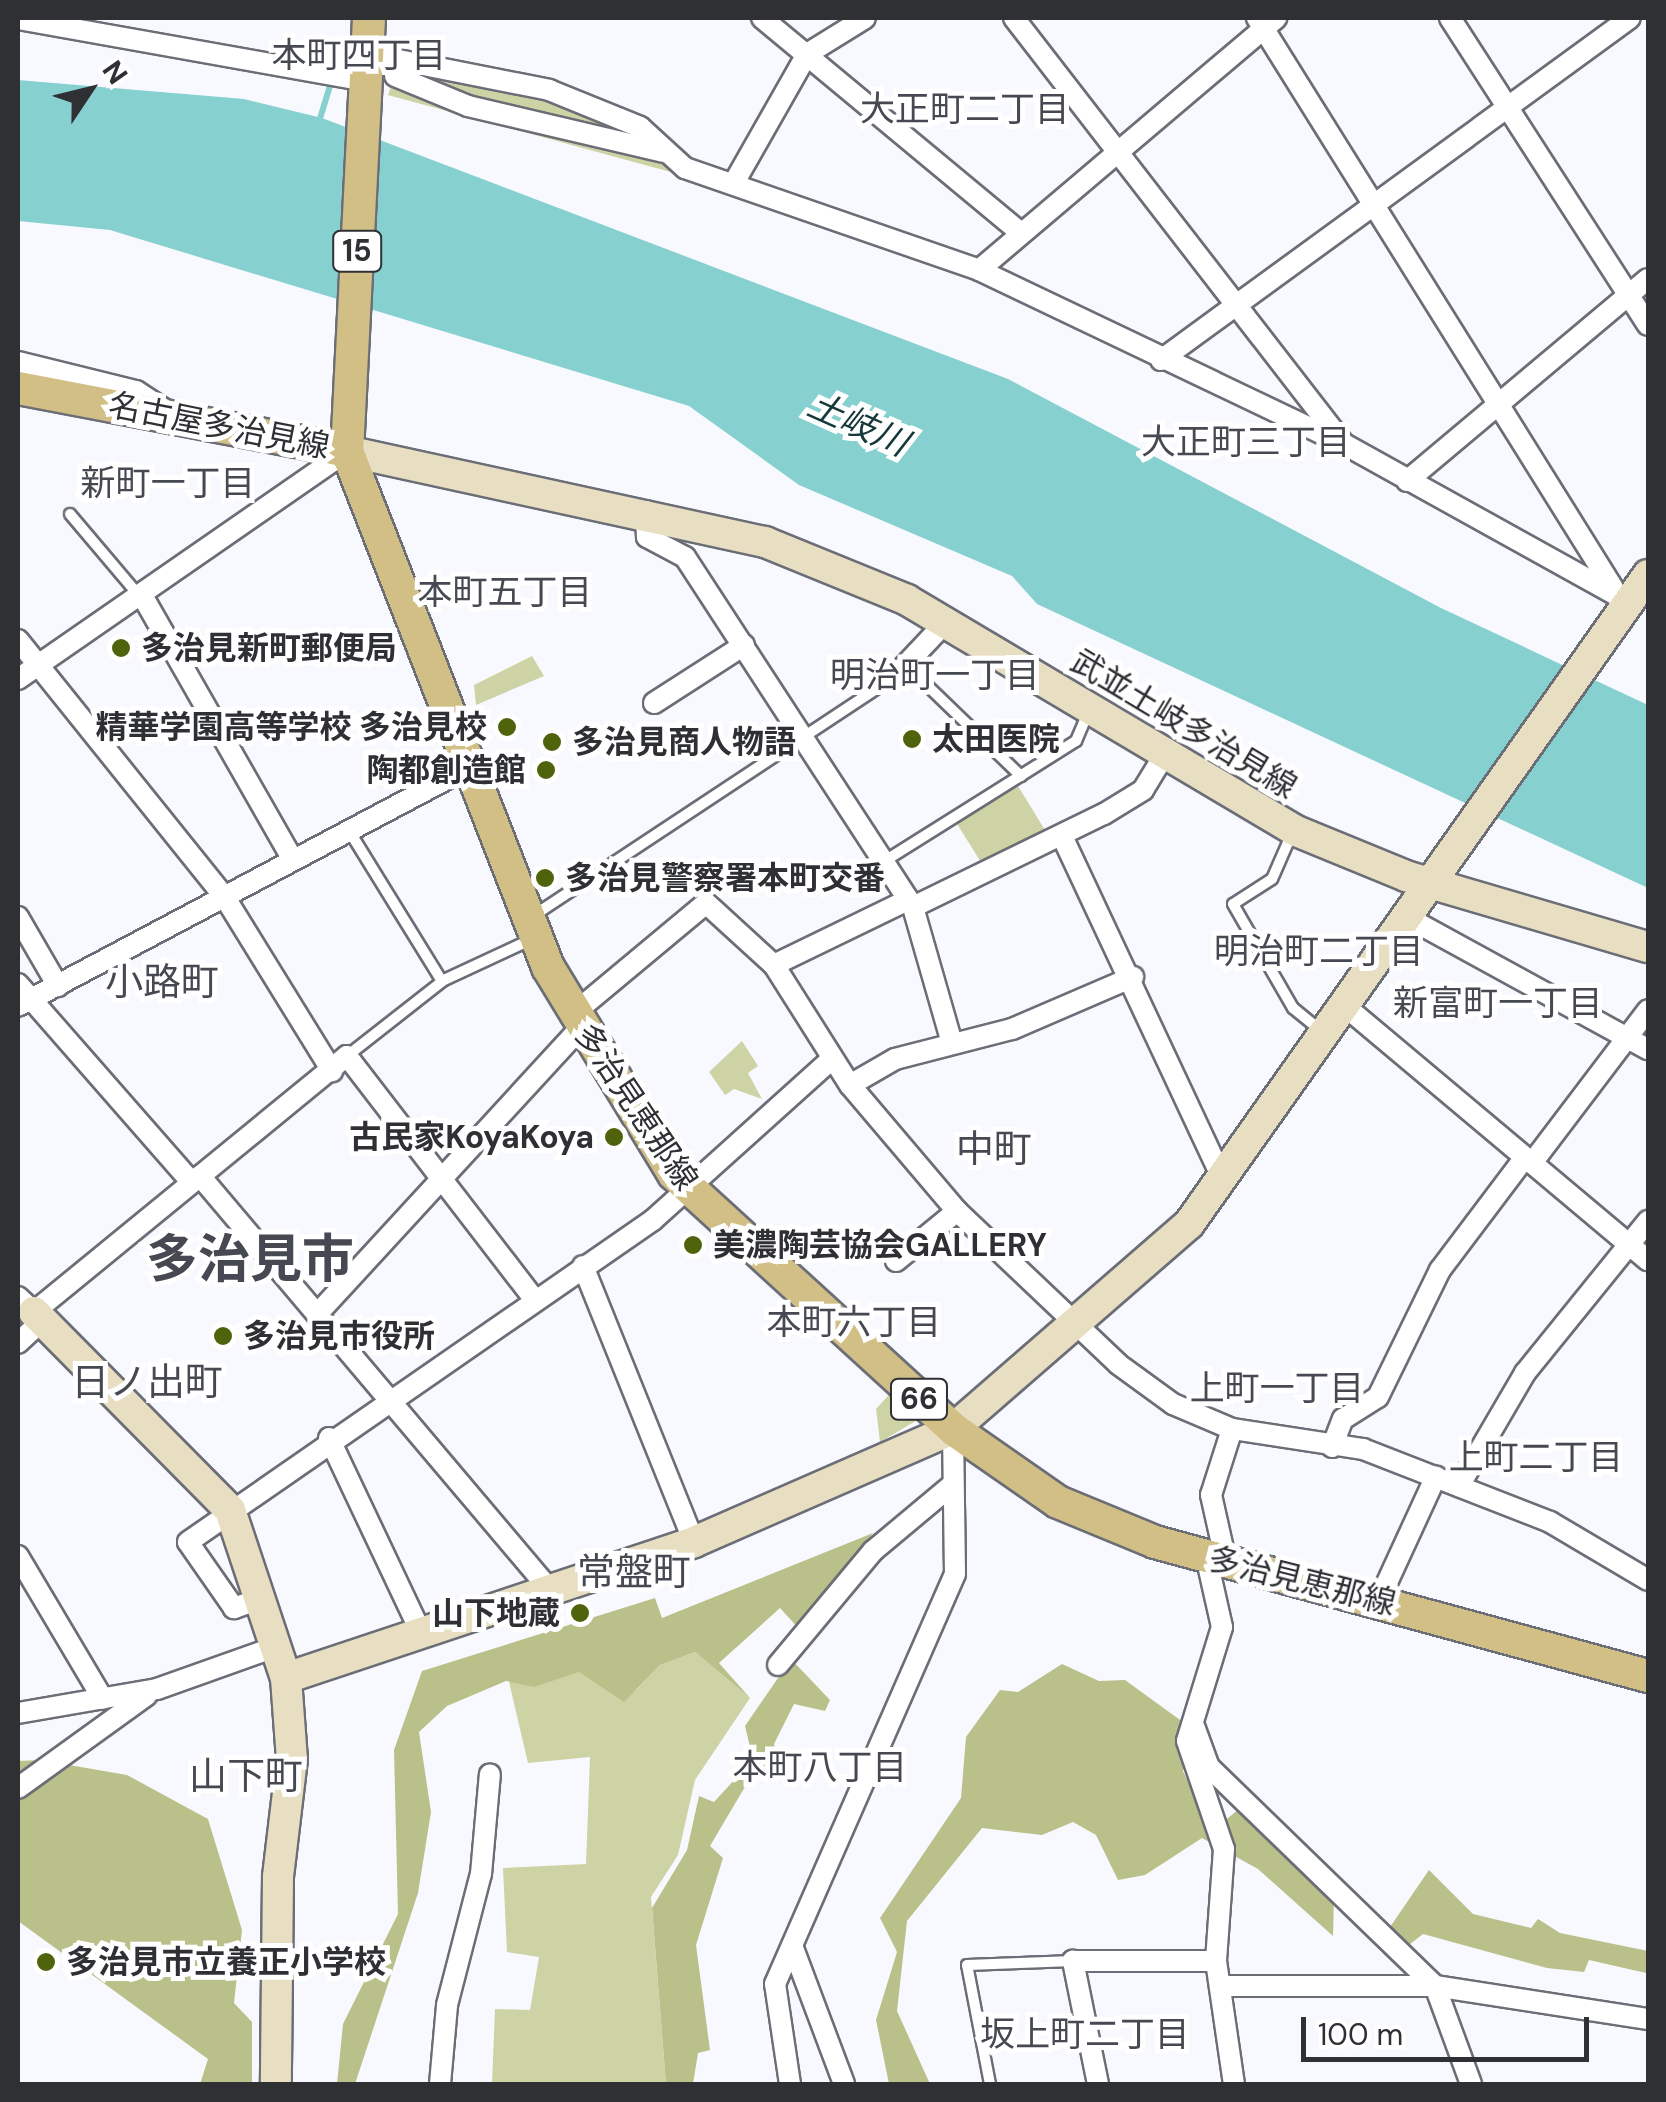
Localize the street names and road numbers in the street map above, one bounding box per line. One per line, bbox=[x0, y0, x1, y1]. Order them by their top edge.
road number: 15 bbox=[332, 226, 382, 276]
street label: 名古屋多治見線 bbox=[105, 386, 333, 466]
street label: 武並土岐多治見線 bbox=[1064, 642, 1304, 806]
street label: 多治見恵那線 bbox=[566, 1017, 706, 1197]
road number: 66 bbox=[889, 1374, 949, 1424]
street label: 多治見恵那線 bbox=[1204, 1539, 1400, 1623]

